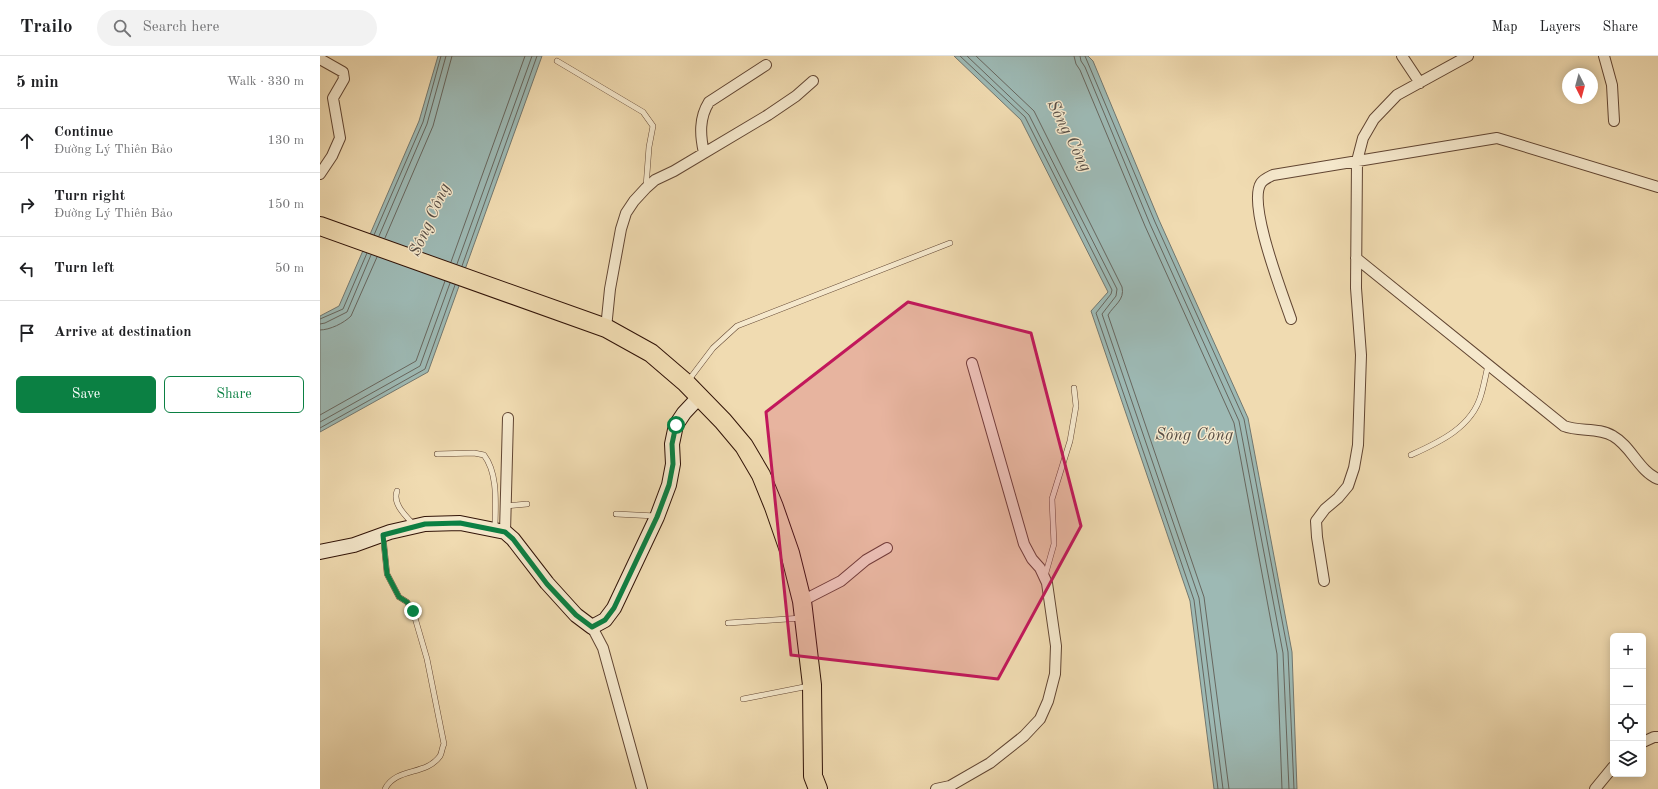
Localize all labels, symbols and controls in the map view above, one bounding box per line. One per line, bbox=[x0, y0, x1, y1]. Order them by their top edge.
search box bbox=[97, 10, 377, 46]
icon: search bbox=[111, 17, 133, 39]
text: Trailo bbox=[20, 18, 73, 37]
text: Search here bbox=[143, 20, 219, 35]
text: Map bbox=[1492, 20, 1518, 34]
text: Layers bbox=[1540, 20, 1581, 34]
text: Share bbox=[1603, 20, 1638, 34]
north arrow bbox=[1562, 68, 1598, 104]
text: 5 min bbox=[16, 74, 59, 91]
text: Walk · 330 m bbox=[227, 75, 304, 88]
water label: Sông Công bbox=[1044, 97, 1094, 175]
text: Continue bbox=[54, 125, 113, 140]
icon: ahead bbox=[16, 130, 38, 152]
text: 130 m bbox=[267, 134, 304, 147]
text: Đường Lý Thiên Bảo bbox=[54, 143, 173, 156]
water label: Sông Công bbox=[406, 181, 454, 259]
text: Turn right bbox=[54, 189, 125, 204]
icon: right bbox=[16, 194, 38, 216]
text: 150 m bbox=[267, 198, 304, 211]
text: Đường Lý Thiên Bảo bbox=[54, 207, 173, 220]
icon: left bbox=[16, 258, 38, 280]
text: Turn left bbox=[54, 261, 114, 276]
text: 50 m bbox=[275, 262, 304, 275]
icon: arrive bbox=[16, 322, 38, 344]
text: Arrive at destination bbox=[54, 325, 192, 340]
button: Save bbox=[16, 376, 156, 413]
button: Share bbox=[164, 376, 304, 413]
route start bbox=[667, 416, 685, 434]
water label: Sông Công bbox=[1155, 427, 1233, 444]
route end bbox=[404, 602, 422, 620]
map controls bbox=[1610, 633, 1646, 777]
button: + bbox=[1610, 633, 1646, 669]
button: − bbox=[1610, 669, 1646, 705]
button: locate bbox=[1610, 705, 1646, 741]
button: layers bbox=[1610, 741, 1646, 777]

